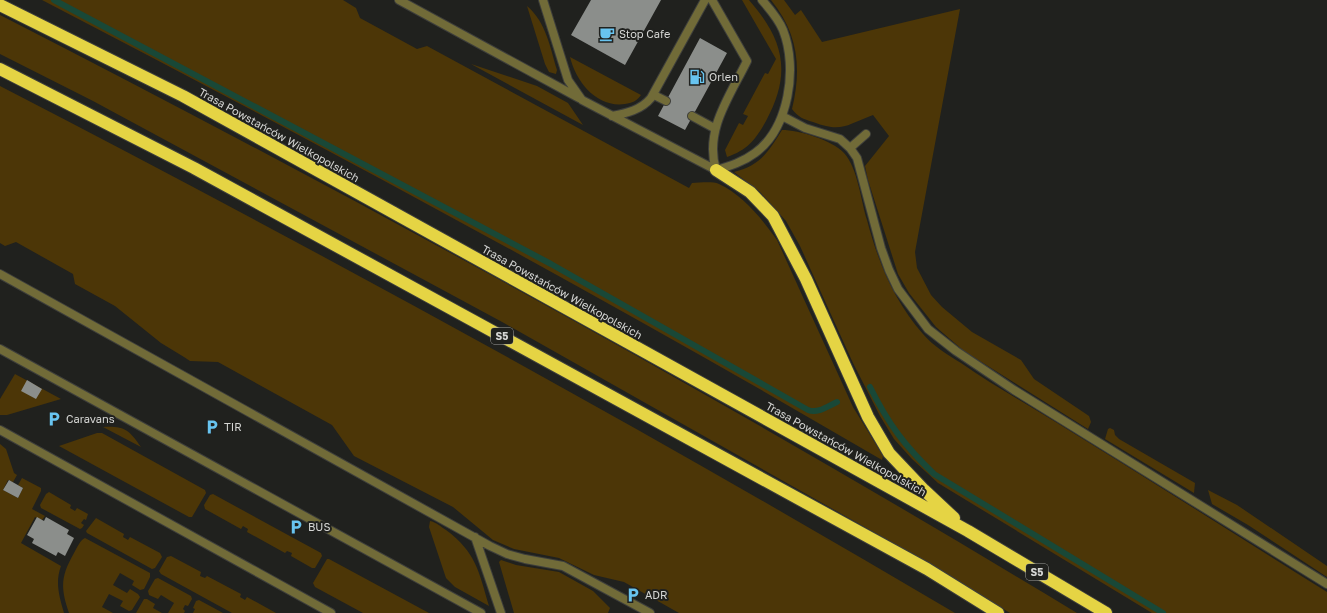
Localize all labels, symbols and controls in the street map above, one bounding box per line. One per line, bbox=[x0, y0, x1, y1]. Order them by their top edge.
cafe icon: Stop Cafe bbox=[598, 25, 616, 43]
place label: Stop Cafe bbox=[619, 27, 670, 40]
fuel station icon: Orlen bbox=[688, 68, 706, 86]
place label: Orlen bbox=[709, 70, 738, 83]
street label: Trasa Powstańców Wielkopolskich bbox=[197, 85, 362, 184]
street label: Trasa Powstańców Wielkopolskich bbox=[480, 242, 645, 341]
road number: S5 bbox=[491, 328, 513, 344]
street label: Trasa Powstańców Wielkopolskich bbox=[764, 399, 929, 498]
parking icon: Caravans bbox=[45, 410, 63, 428]
place label: Caravans bbox=[66, 412, 115, 425]
parking icon: TIR bbox=[203, 418, 221, 436]
place label: TIR bbox=[224, 420, 242, 433]
parking icon: BUS bbox=[287, 518, 305, 536]
place label: BUS bbox=[308, 520, 330, 533]
road number: S5 bbox=[1026, 564, 1048, 580]
parking icon: ADR bbox=[624, 586, 642, 604]
place label: ADR bbox=[645, 588, 668, 601]

